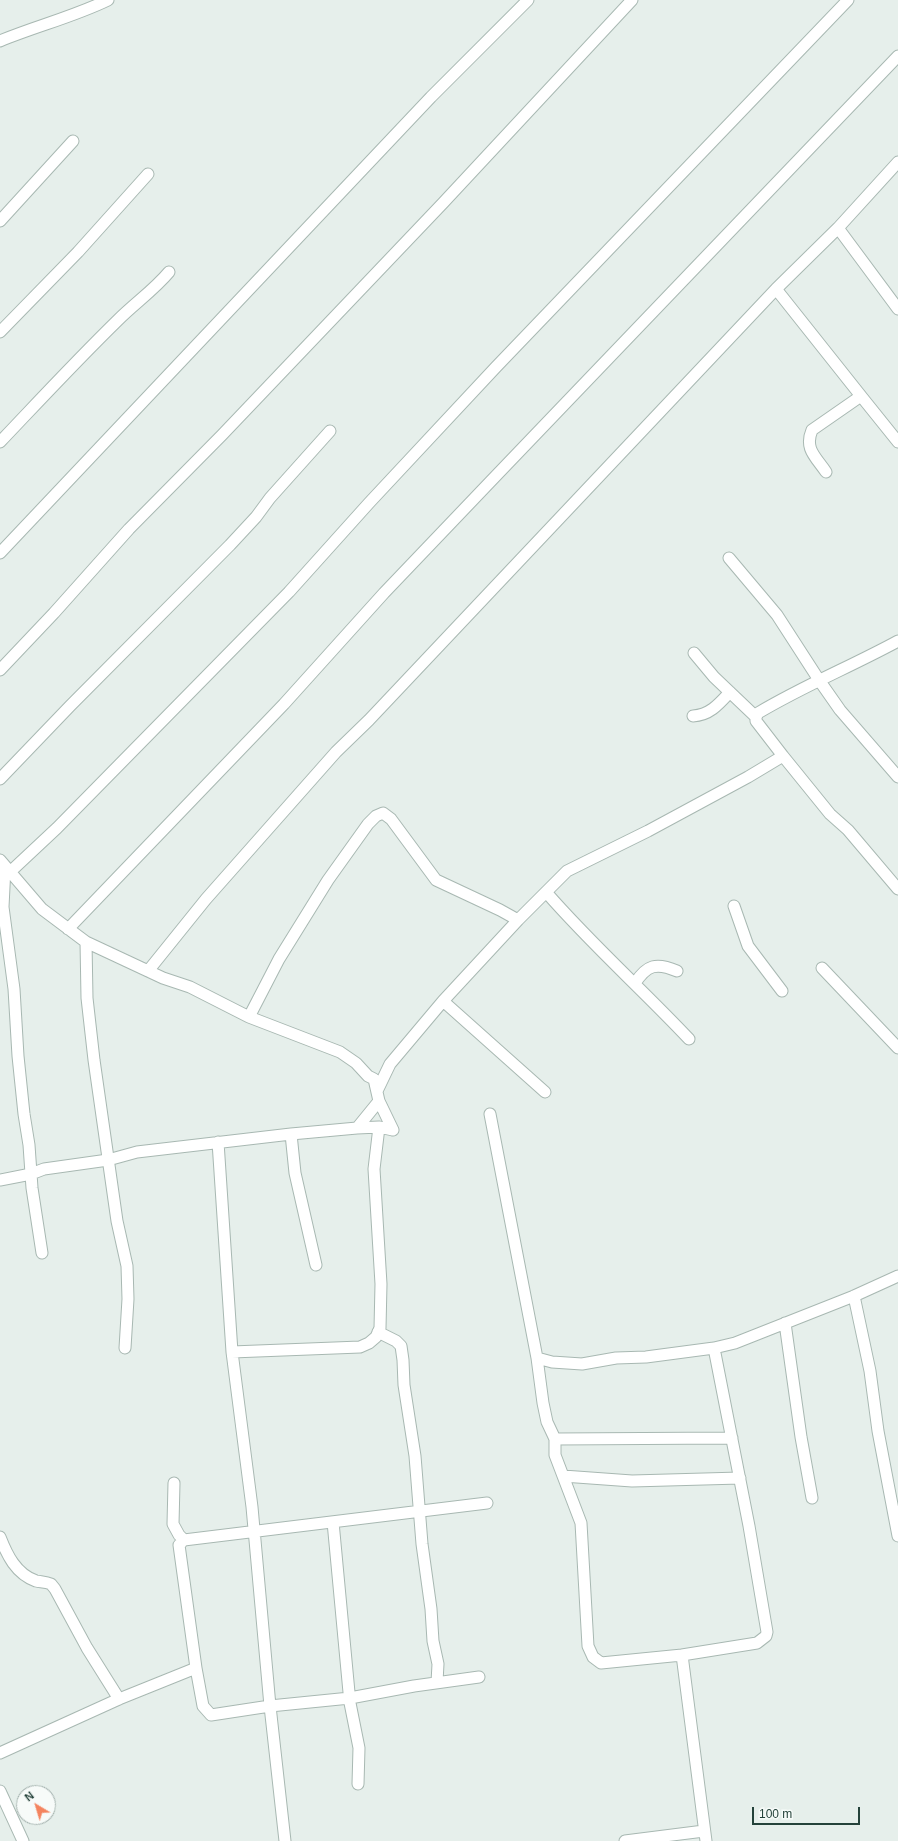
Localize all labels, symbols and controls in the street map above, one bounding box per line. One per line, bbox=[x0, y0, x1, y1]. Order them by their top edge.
north arrow bbox=[16, 1785, 56, 1825]
text: N bbox=[22, 1789, 36, 1804]
scale bar bbox=[754, 1799, 862, 1825]
text: 100 m bbox=[759, 1807, 792, 1821]

